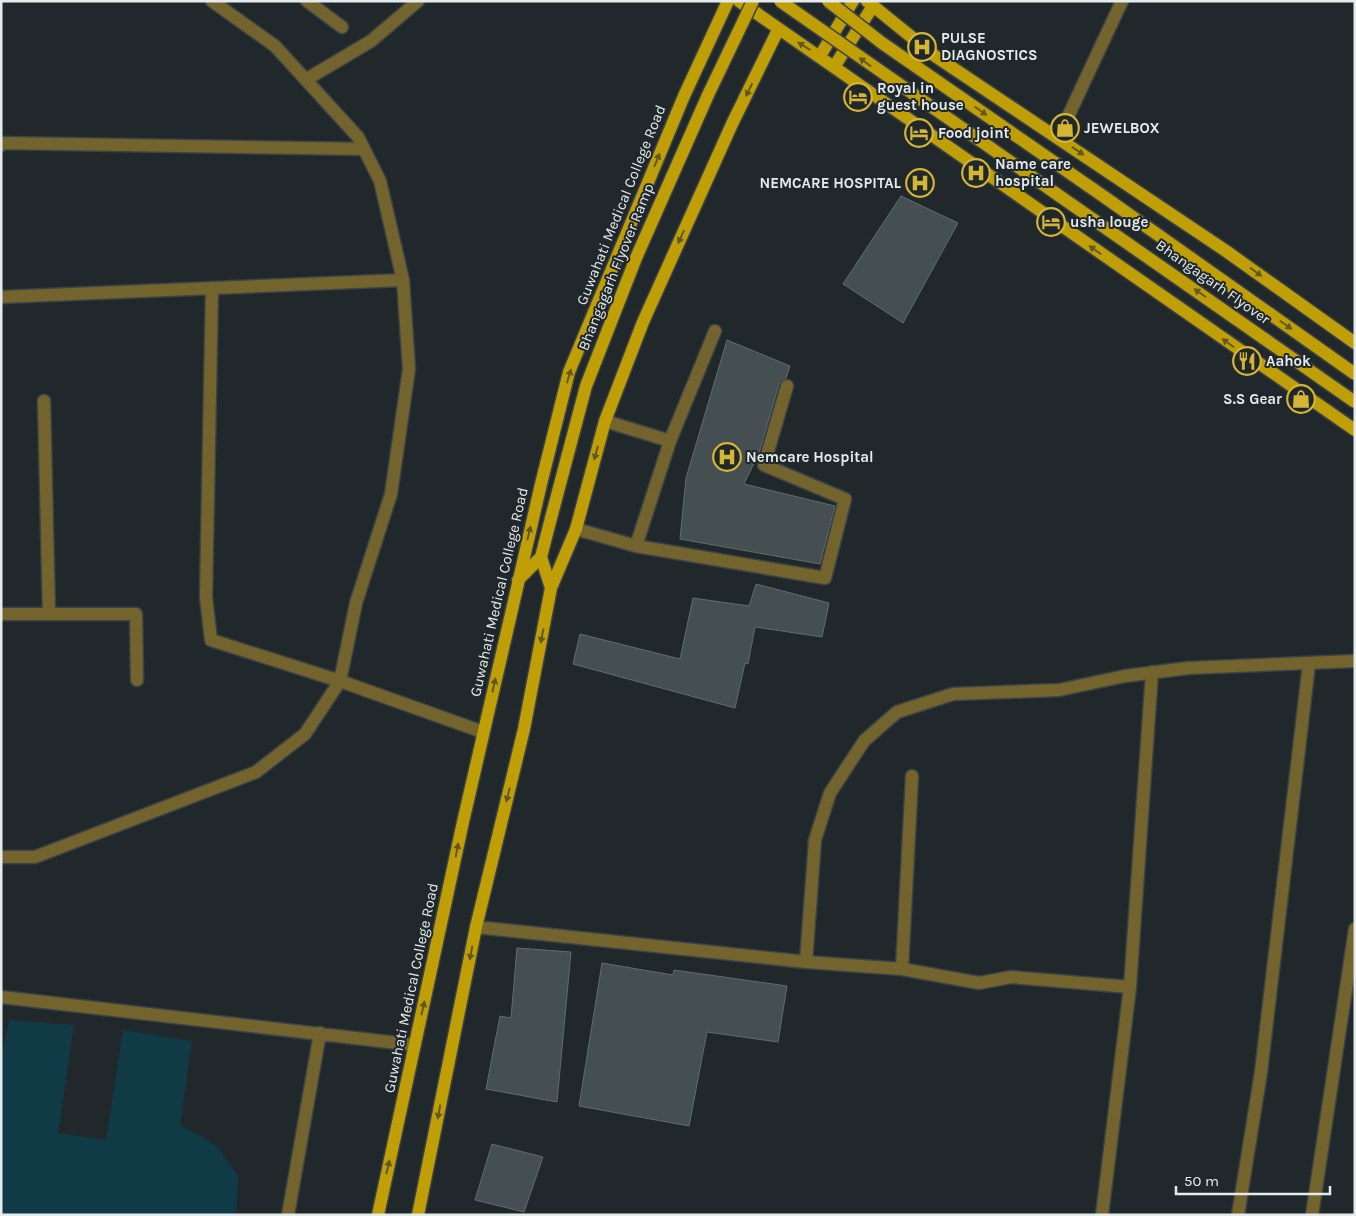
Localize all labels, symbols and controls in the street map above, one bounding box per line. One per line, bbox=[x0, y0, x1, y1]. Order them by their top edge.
place label: PULSE DIAGNOSTICS bbox=[941, 29, 1038, 64]
hospital icon: PULSE DIAGNOSTICS bbox=[907, 32, 937, 62]
one-way arrow bbox=[798, 42, 811, 51]
one-way arrow bbox=[858, 57, 872, 67]
place label: Royal in guest house bbox=[877, 79, 964, 114]
one-way arrow bbox=[745, 82, 753, 97]
hotel icon: Royal in guest house bbox=[843, 82, 873, 112]
street label: Guwahati Medical College Road bbox=[573, 102, 669, 308]
one-way arrow bbox=[974, 106, 988, 116]
shop icon: JEWELBOX bbox=[1050, 113, 1080, 143]
hotel icon: Food joint bbox=[904, 118, 934, 148]
place label: JEWELBOX bbox=[1084, 119, 1160, 137]
place label: Food joint bbox=[938, 124, 1009, 142]
one-way arrow bbox=[1071, 147, 1085, 156]
one-way arrow bbox=[653, 152, 661, 167]
place label: Name care hospital bbox=[995, 155, 1071, 190]
hospital icon: Name care hospital bbox=[961, 158, 991, 188]
hospital icon: NEMCARE HOSPITAL bbox=[905, 168, 935, 198]
place label: NEMCARE HOSPITAL bbox=[759, 174, 902, 192]
street label: Bhangagarh Flyover Ramp bbox=[574, 181, 658, 353]
hotel icon: usha louge bbox=[1036, 207, 1066, 237]
place label: usha louge bbox=[1070, 213, 1148, 231]
one-way arrow bbox=[677, 230, 685, 244]
street label: Bhangagarh Flyover bbox=[1153, 236, 1274, 328]
one-way arrow bbox=[1088, 245, 1102, 255]
one-way arrow bbox=[1249, 267, 1263, 277]
one-way arrow bbox=[1193, 288, 1207, 298]
one-way arrow bbox=[1279, 320, 1293, 330]
one-way arrow bbox=[1222, 338, 1235, 348]
restaurant icon: Aahok bbox=[1232, 346, 1262, 376]
place label: Aahok bbox=[1266, 352, 1311, 370]
one-way arrow bbox=[565, 368, 573, 383]
shop icon: S.S Gear bbox=[1286, 384, 1316, 414]
place label: S.S Gear bbox=[1223, 390, 1282, 408]
hospital icon: Nemcare Hospital bbox=[712, 442, 742, 472]
one-way arrow bbox=[592, 446, 600, 461]
place label: Nemcare Hospital bbox=[746, 448, 874, 466]
street label: Guwahati Medical College Road bbox=[466, 486, 532, 698]
one-way arrow bbox=[525, 526, 533, 541]
one-way arrow bbox=[538, 628, 546, 643]
one-way arrow bbox=[490, 677, 498, 692]
one-way arrow bbox=[504, 787, 512, 802]
one-way arrow bbox=[454, 841, 462, 857]
street label: Guwahati Medical College Road bbox=[380, 881, 442, 1095]
one-way arrow bbox=[466, 945, 474, 961]
one-way arrow bbox=[419, 1001, 427, 1016]
one-way arrow bbox=[435, 1105, 443, 1120]
one-way arrow bbox=[384, 1159, 392, 1174]
scale bar bbox=[1176, 1164, 1330, 1196]
text: 50 m bbox=[1184, 1172, 1219, 1190]

